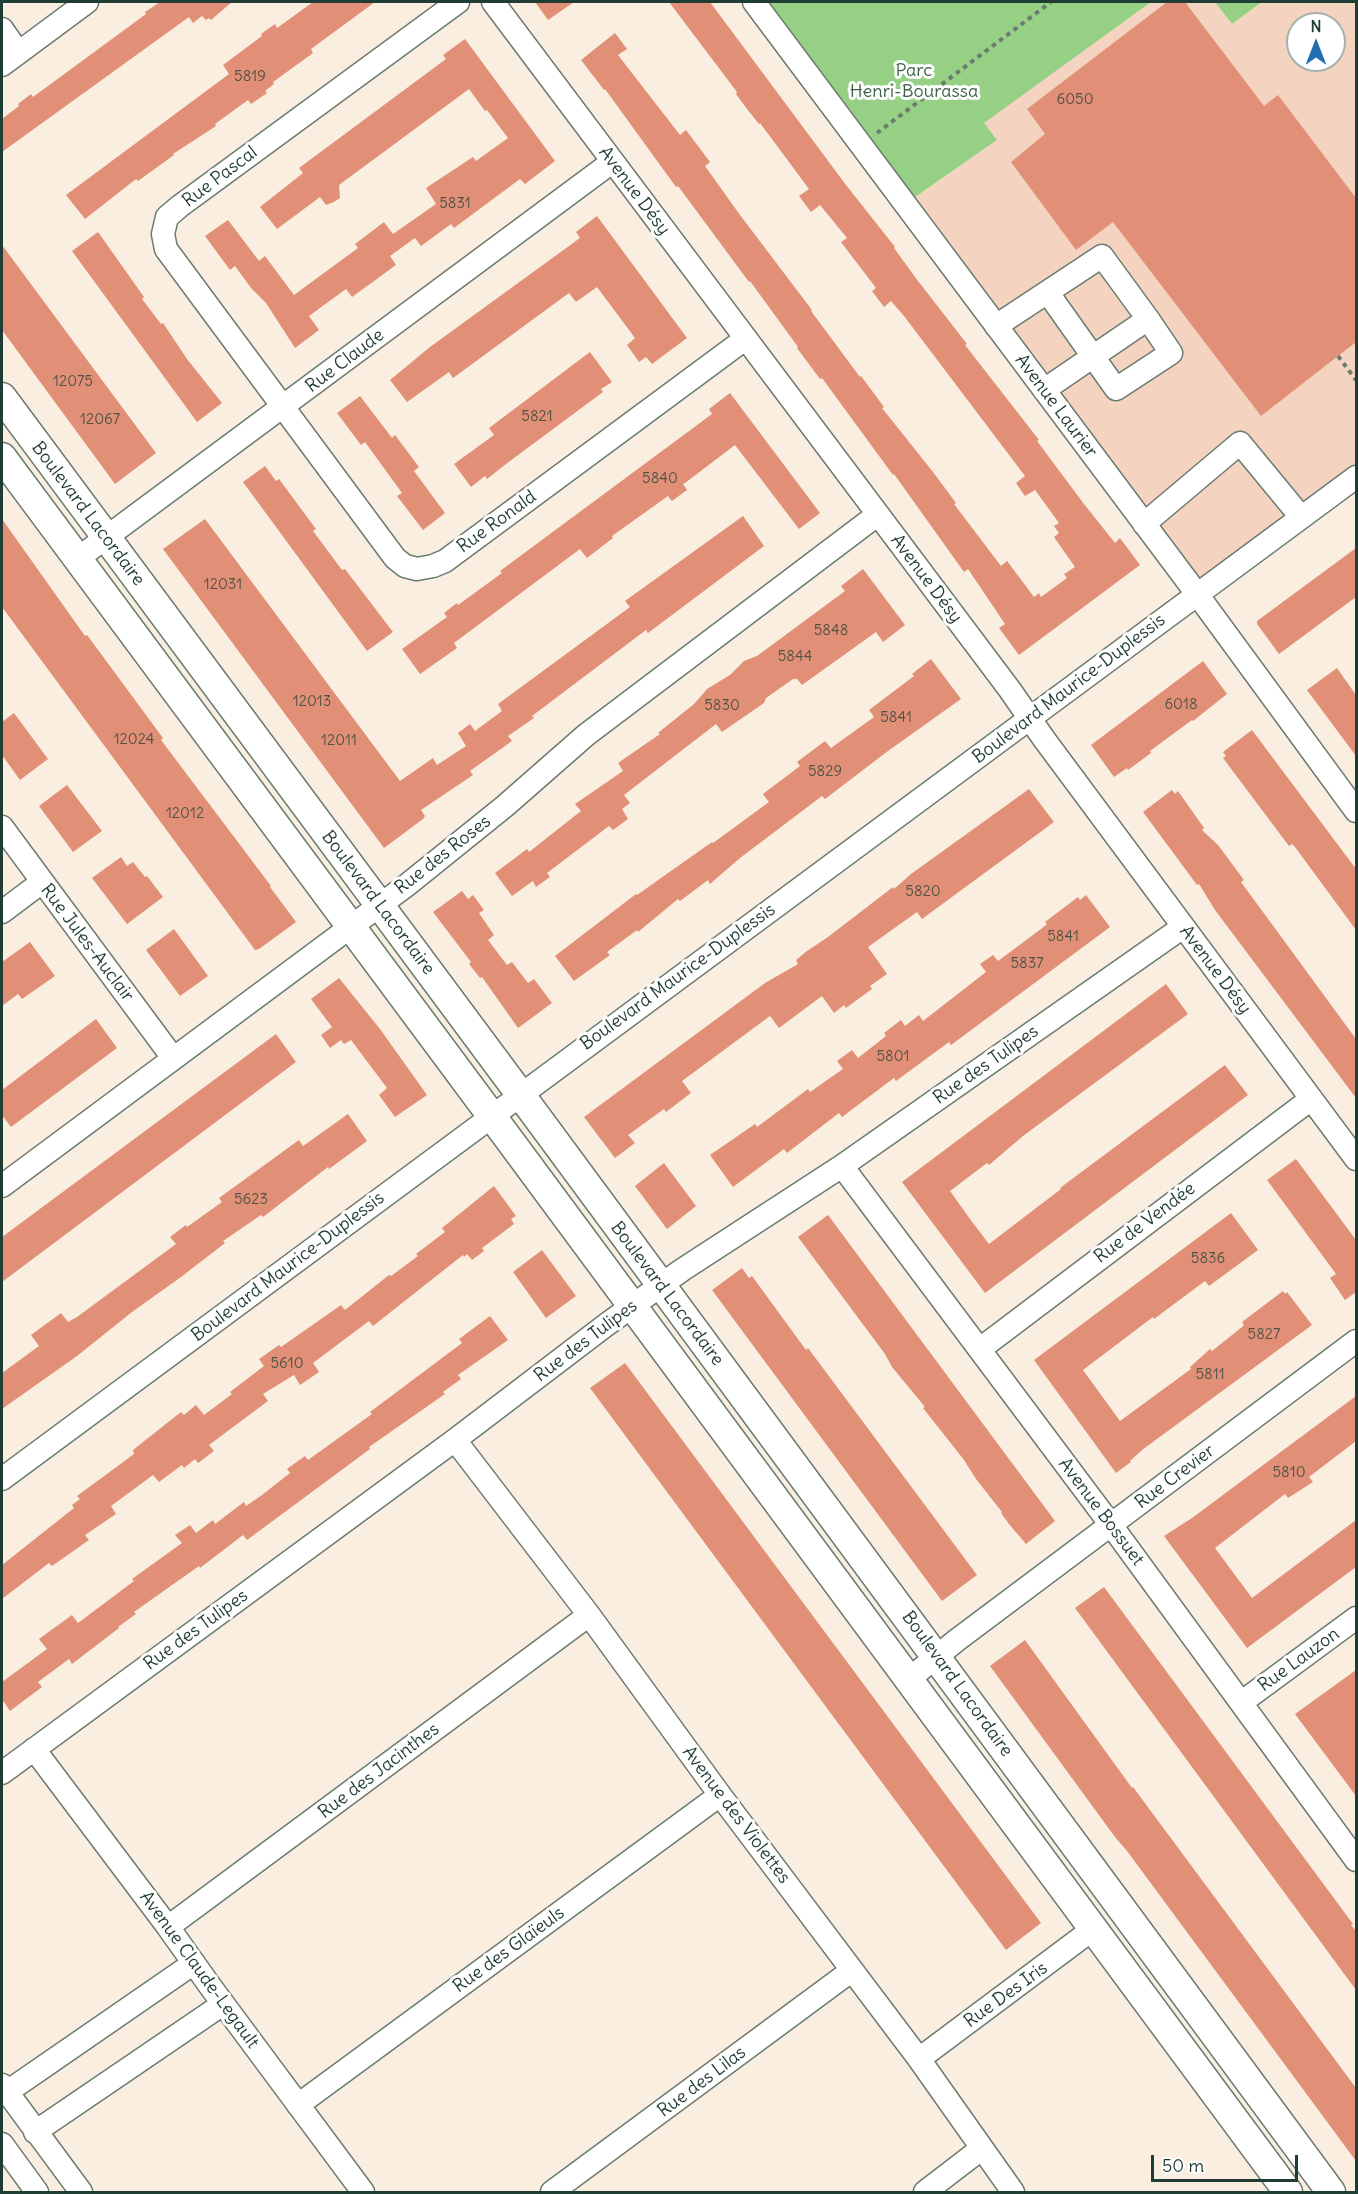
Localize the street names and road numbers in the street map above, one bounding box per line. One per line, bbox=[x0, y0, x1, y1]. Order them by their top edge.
street label: Rue Pascal bbox=[178, 142, 262, 212]
street label: Avenue Désy bbox=[594, 142, 674, 240]
street label: Rue Claude bbox=[302, 325, 388, 397]
street label: Avenue Laurier bbox=[1010, 350, 1102, 462]
street label: Boulevard Lacordaire bbox=[27, 438, 149, 590]
street label: Rue Ronald bbox=[453, 486, 541, 558]
street label: Avenue Désy bbox=[886, 530, 966, 628]
street label: Boulevard Maurice-Duplessis bbox=[968, 609, 1170, 769]
street label: Rue des Roses bbox=[391, 811, 495, 899]
street label: Boulevard Lacordaire bbox=[317, 827, 439, 979]
street label: Rue Jules-Auclair bbox=[36, 880, 138, 1006]
street label: Boulevard Maurice-Duplessis bbox=[576, 899, 780, 1055]
street label: Avenue Désy bbox=[1175, 921, 1255, 1019]
street label: Rue des Tulipes bbox=[929, 1021, 1043, 1109]
street label: Rue de Vendée bbox=[1090, 1178, 1200, 1268]
street label: Boulevard Maurice-Duplessis bbox=[187, 1187, 389, 1347]
street label: Boulevard Lacordaire bbox=[606, 1218, 728, 1370]
street label: Rue des Tulipes bbox=[530, 1295, 642, 1387]
street label: Rue Crevier bbox=[1131, 1440, 1219, 1514]
street label: Avenue Bossuet bbox=[1054, 1454, 1148, 1570]
street label: Rue des Tulipes bbox=[140, 1585, 252, 1675]
street label: Boulevard Lacordaire bbox=[897, 1607, 1017, 1761]
street label: Rue Lauzon bbox=[1254, 1623, 1344, 1697]
street label: Rue des Jacinthes bbox=[314, 1719, 444, 1823]
street label: Avenue des Violettes bbox=[677, 1742, 795, 1888]
street label: Avenue Claude-Legault bbox=[135, 1887, 263, 2053]
street label: Rue des Glaïeuls bbox=[449, 1902, 569, 1998]
street label: Rue Des Iris bbox=[960, 1957, 1052, 2033]
street label: Rue des Lilas bbox=[654, 2042, 750, 2122]

